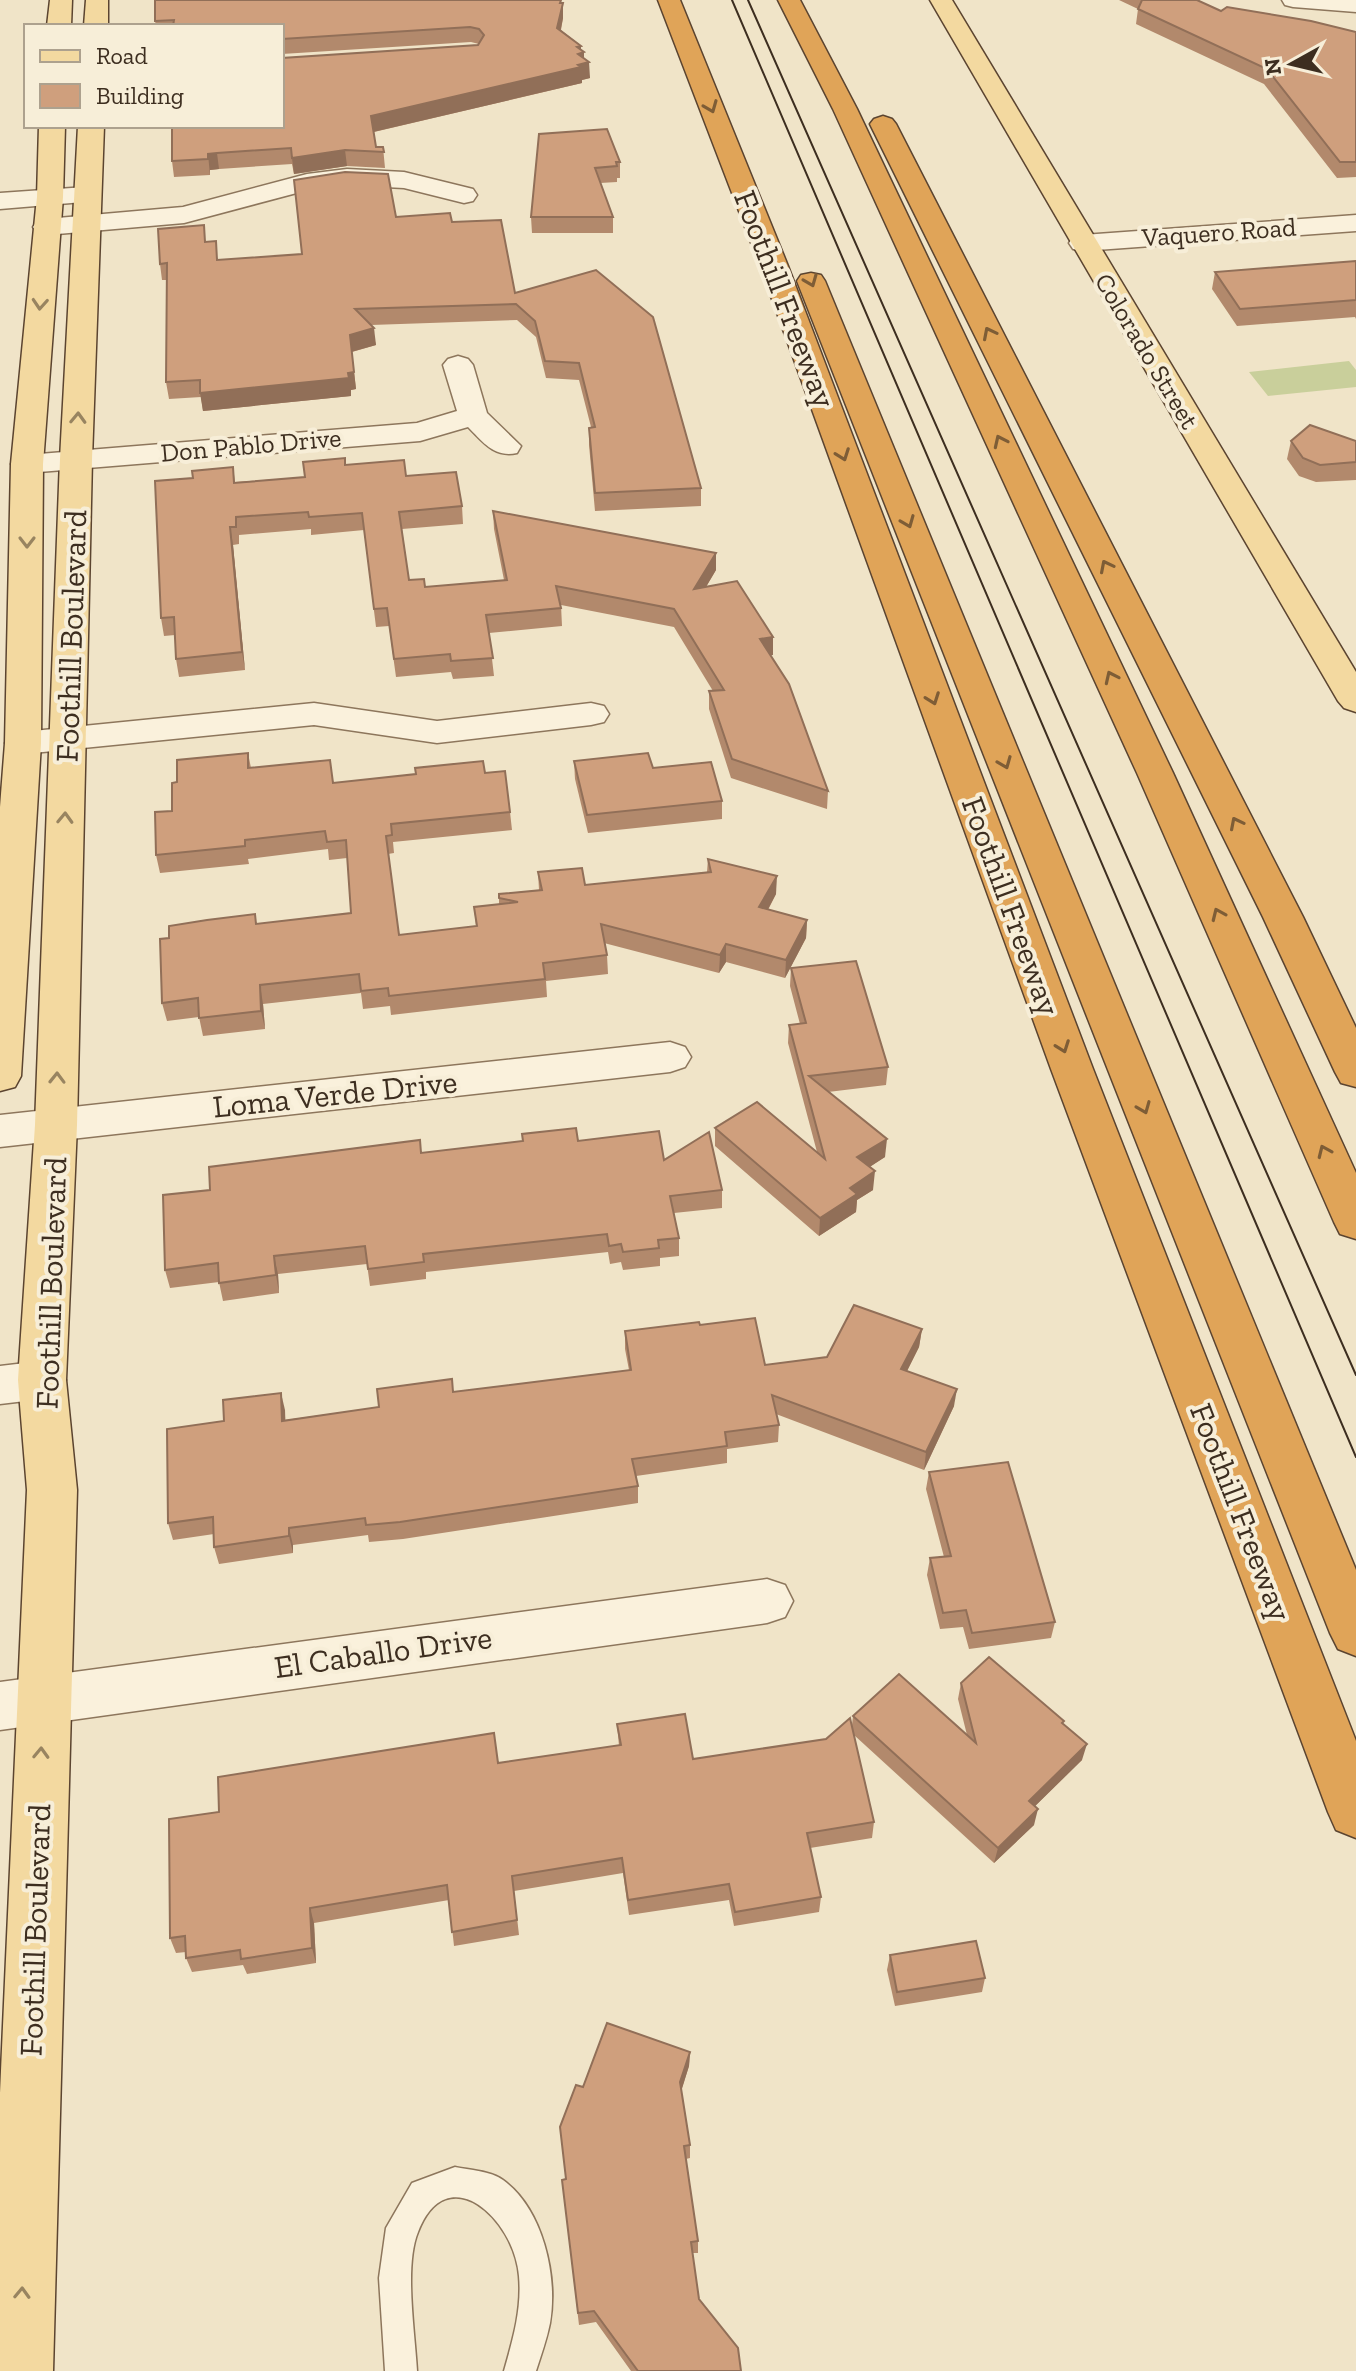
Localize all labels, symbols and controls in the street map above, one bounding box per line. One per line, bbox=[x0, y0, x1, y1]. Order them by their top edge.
legend bbox=[24, 24, 284, 128]
north arrow bbox=[1252, 24, 1332, 104]
text: Road bbox=[96, 41, 148, 70]
text: N bbox=[1258, 56, 1287, 77]
text: Building bbox=[96, 81, 184, 110]
one-way arrow bbox=[701, 99, 718, 113]
street label: Foothill Freeway bbox=[726, 185, 844, 414]
street label: Vaquero Road bbox=[1140, 211, 1297, 253]
street label: Colorado Street bbox=[1088, 267, 1206, 435]
one-way arrow bbox=[801, 273, 817, 287]
one-way arrow bbox=[32, 298, 49, 311]
one-way arrow bbox=[983, 327, 999, 342]
one-way arrow bbox=[69, 411, 86, 424]
street label: Don Pablo Drive bbox=[159, 421, 343, 469]
one-way arrow bbox=[994, 435, 1010, 450]
one-way arrow bbox=[834, 447, 850, 461]
street label: Foothill Boulevard bbox=[48, 509, 94, 763]
one-way arrow bbox=[898, 514, 914, 528]
one-way arrow bbox=[18, 536, 36, 549]
one-way arrow bbox=[1100, 559, 1116, 574]
one-way arrow bbox=[1104, 671, 1120, 685]
one-way arrow bbox=[923, 691, 940, 705]
one-way arrow bbox=[995, 755, 1012, 769]
street label: Foothill Freeway bbox=[954, 792, 1068, 1021]
one-way arrow bbox=[56, 811, 73, 824]
one-way arrow bbox=[1230, 816, 1245, 831]
one-way arrow bbox=[1212, 907, 1228, 922]
one-way arrow bbox=[1053, 1039, 1070, 1053]
street label: Loma Verde Drive bbox=[211, 1062, 459, 1126]
one-way arrow bbox=[49, 1071, 66, 1084]
one-way arrow bbox=[1135, 1100, 1151, 1114]
one-way arrow bbox=[1318, 1145, 1334, 1159]
street label: Foothill Boulevard bbox=[28, 1156, 74, 1410]
street label: Foothill Freeway bbox=[1182, 1398, 1300, 1627]
street label: El Caballo Drive bbox=[272, 1618, 494, 1686]
one-way arrow bbox=[32, 1746, 49, 1759]
street label: Foothill Boulevard bbox=[12, 1803, 58, 2057]
one-way arrow bbox=[14, 2286, 31, 2299]

